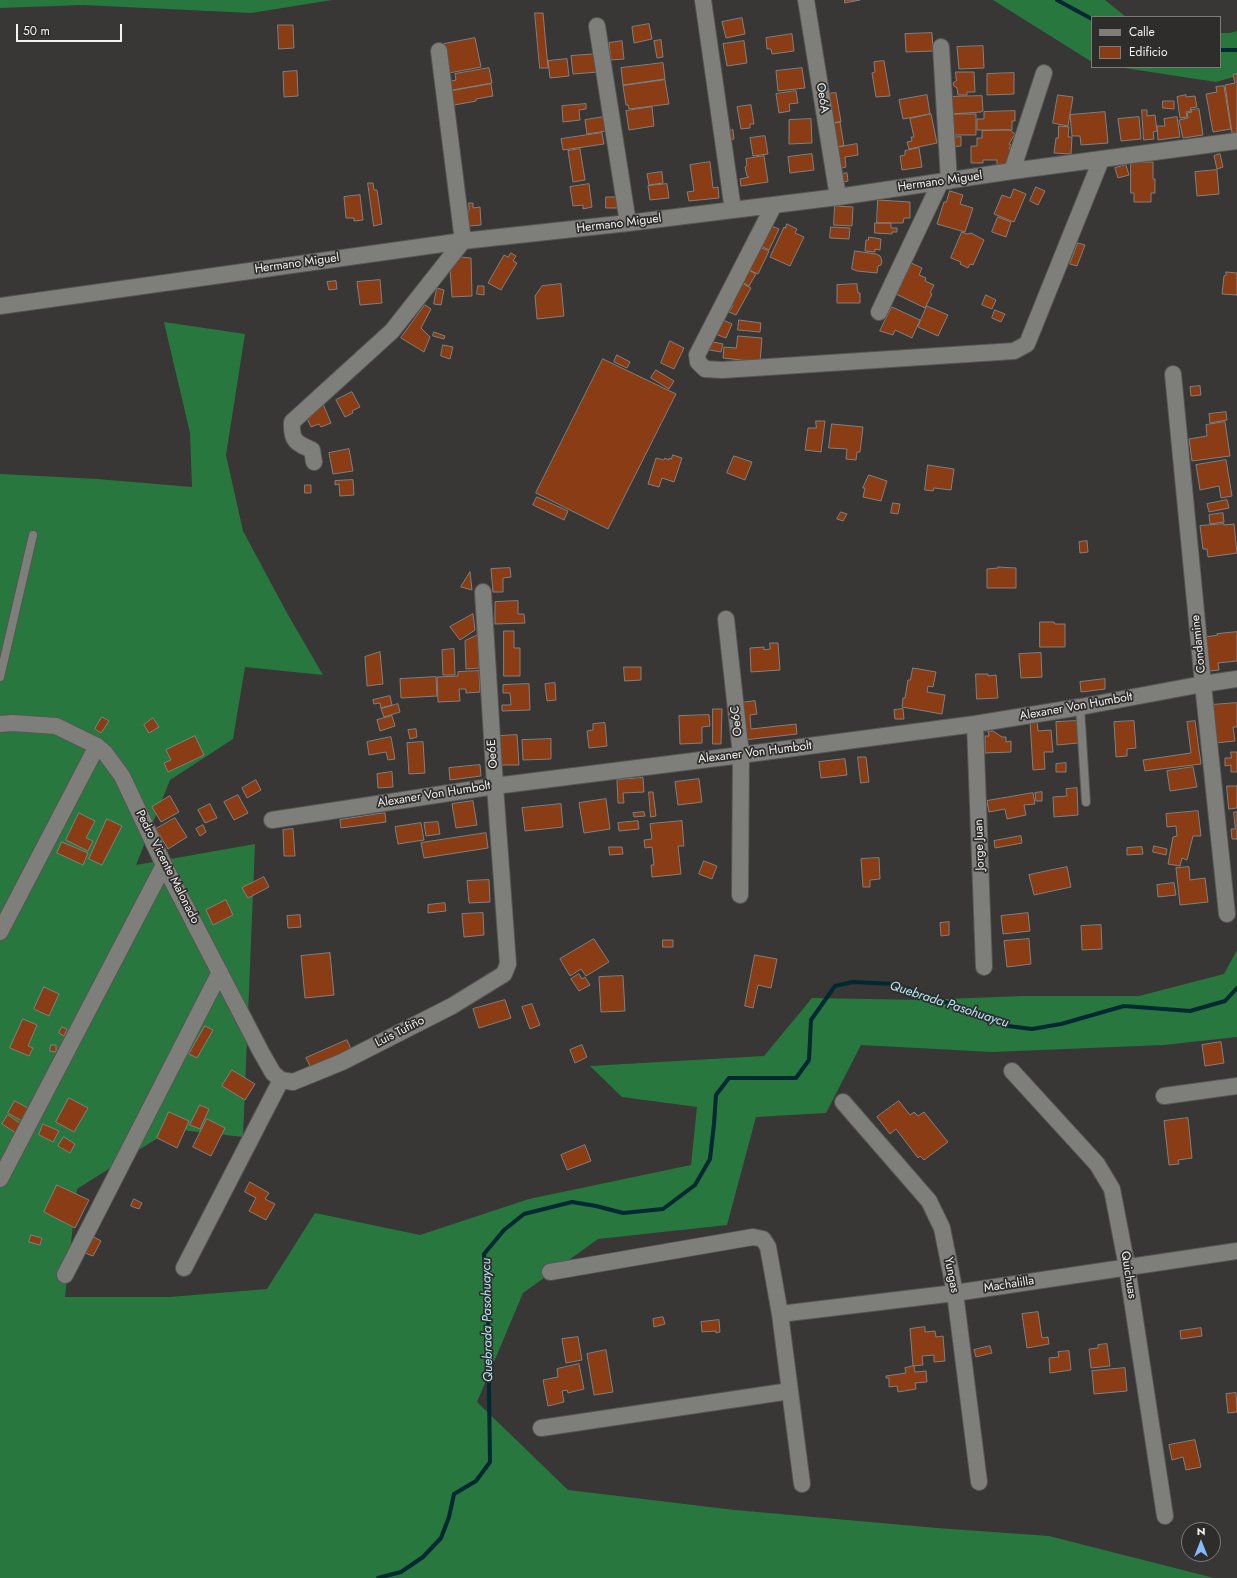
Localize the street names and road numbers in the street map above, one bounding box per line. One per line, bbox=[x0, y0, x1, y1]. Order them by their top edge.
street label: Oe6A bbox=[813, 82, 831, 114]
street label: Hermano Miguel bbox=[897, 169, 983, 195]
street label: Hermano Miguel bbox=[576, 212, 662, 236]
street label: Hermano Miguel bbox=[254, 251, 340, 277]
street label: Condamine bbox=[1189, 614, 1209, 674]
street label: Alexaner Von Humbolt bbox=[1018, 690, 1134, 724]
street label: Oe6C bbox=[728, 705, 746, 737]
street label: Oe6E bbox=[485, 739, 501, 769]
street label: Alexaner Von Humbolt bbox=[697, 739, 813, 767]
street label: Alexaner Von Humbolt bbox=[376, 779, 492, 811]
street label: Pedro Vicente Malonado bbox=[132, 808, 202, 926]
street label: Jorge Juan bbox=[972, 819, 988, 871]
street label: Luis Tufiño bbox=[373, 1013, 427, 1051]
street label: Quichuas bbox=[1117, 1250, 1139, 1300]
street label: Yungas bbox=[941, 1256, 961, 1294]
street label: Machalilla bbox=[983, 1274, 1035, 1296]

